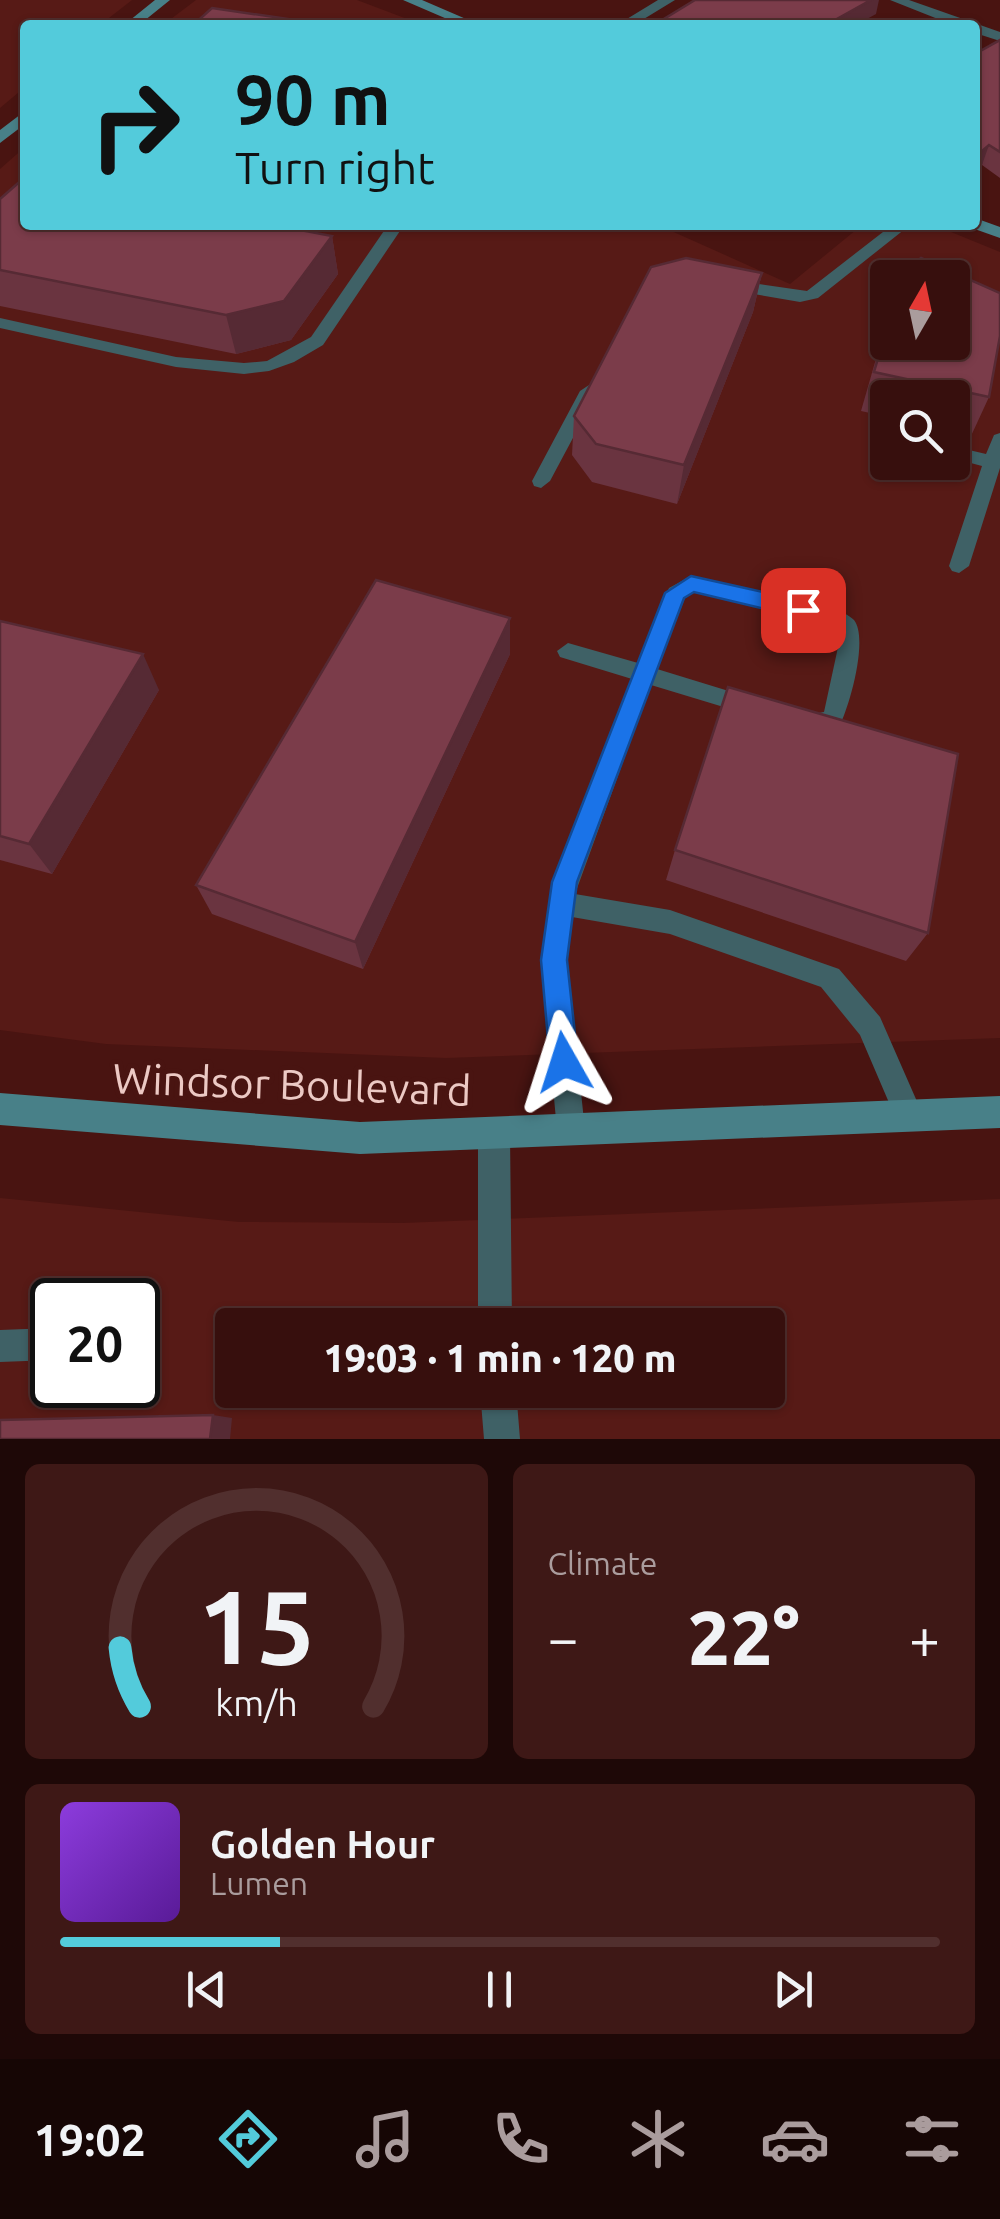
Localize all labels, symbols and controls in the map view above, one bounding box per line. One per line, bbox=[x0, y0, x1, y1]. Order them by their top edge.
icon: right bbox=[70, 60, 200, 190]
text: 90 m bbox=[235, 60, 391, 138]
text: Turn right bbox=[235, 142, 435, 193]
north arrow bbox=[870, 260, 970, 360]
map controls bbox=[870, 260, 970, 480]
button: search bbox=[870, 380, 970, 480]
pin bbox=[761, 568, 846, 653]
icon: arrive bbox=[776, 583, 831, 638]
position arrow bbox=[512, 1010, 616, 1114]
street label: Windsor Boulevard bbox=[112, 1054, 472, 1114]
speed limit sign: 20 bbox=[30, 1278, 160, 1408]
text: 19:03 · 1 min · 120 m bbox=[323, 1337, 677, 1379]
text: Climate bbox=[548, 1545, 658, 1581]
text: 15 bbox=[198, 1567, 315, 1684]
text: 22° bbox=[688, 1595, 800, 1679]
text: − bbox=[548, 1607, 579, 1668]
text: + bbox=[909, 1607, 940, 1668]
text: km/h bbox=[215, 1683, 298, 1723]
text: Golden Hour bbox=[210, 1823, 435, 1865]
text: Lumen bbox=[210, 1865, 308, 1901]
icon: previous bbox=[179, 1962, 234, 2017]
icon: pause bbox=[472, 1962, 527, 2017]
icon: next bbox=[766, 1962, 821, 2017]
icon: directions bbox=[213, 2104, 283, 2174]
icon: music bbox=[350, 2104, 420, 2174]
icon: phone bbox=[486, 2104, 556, 2174]
icon: climate bbox=[623, 2104, 693, 2174]
icon: car bbox=[760, 2104, 830, 2174]
icon: filters bbox=[897, 2104, 967, 2174]
text: 19:02 bbox=[33, 2114, 146, 2165]

